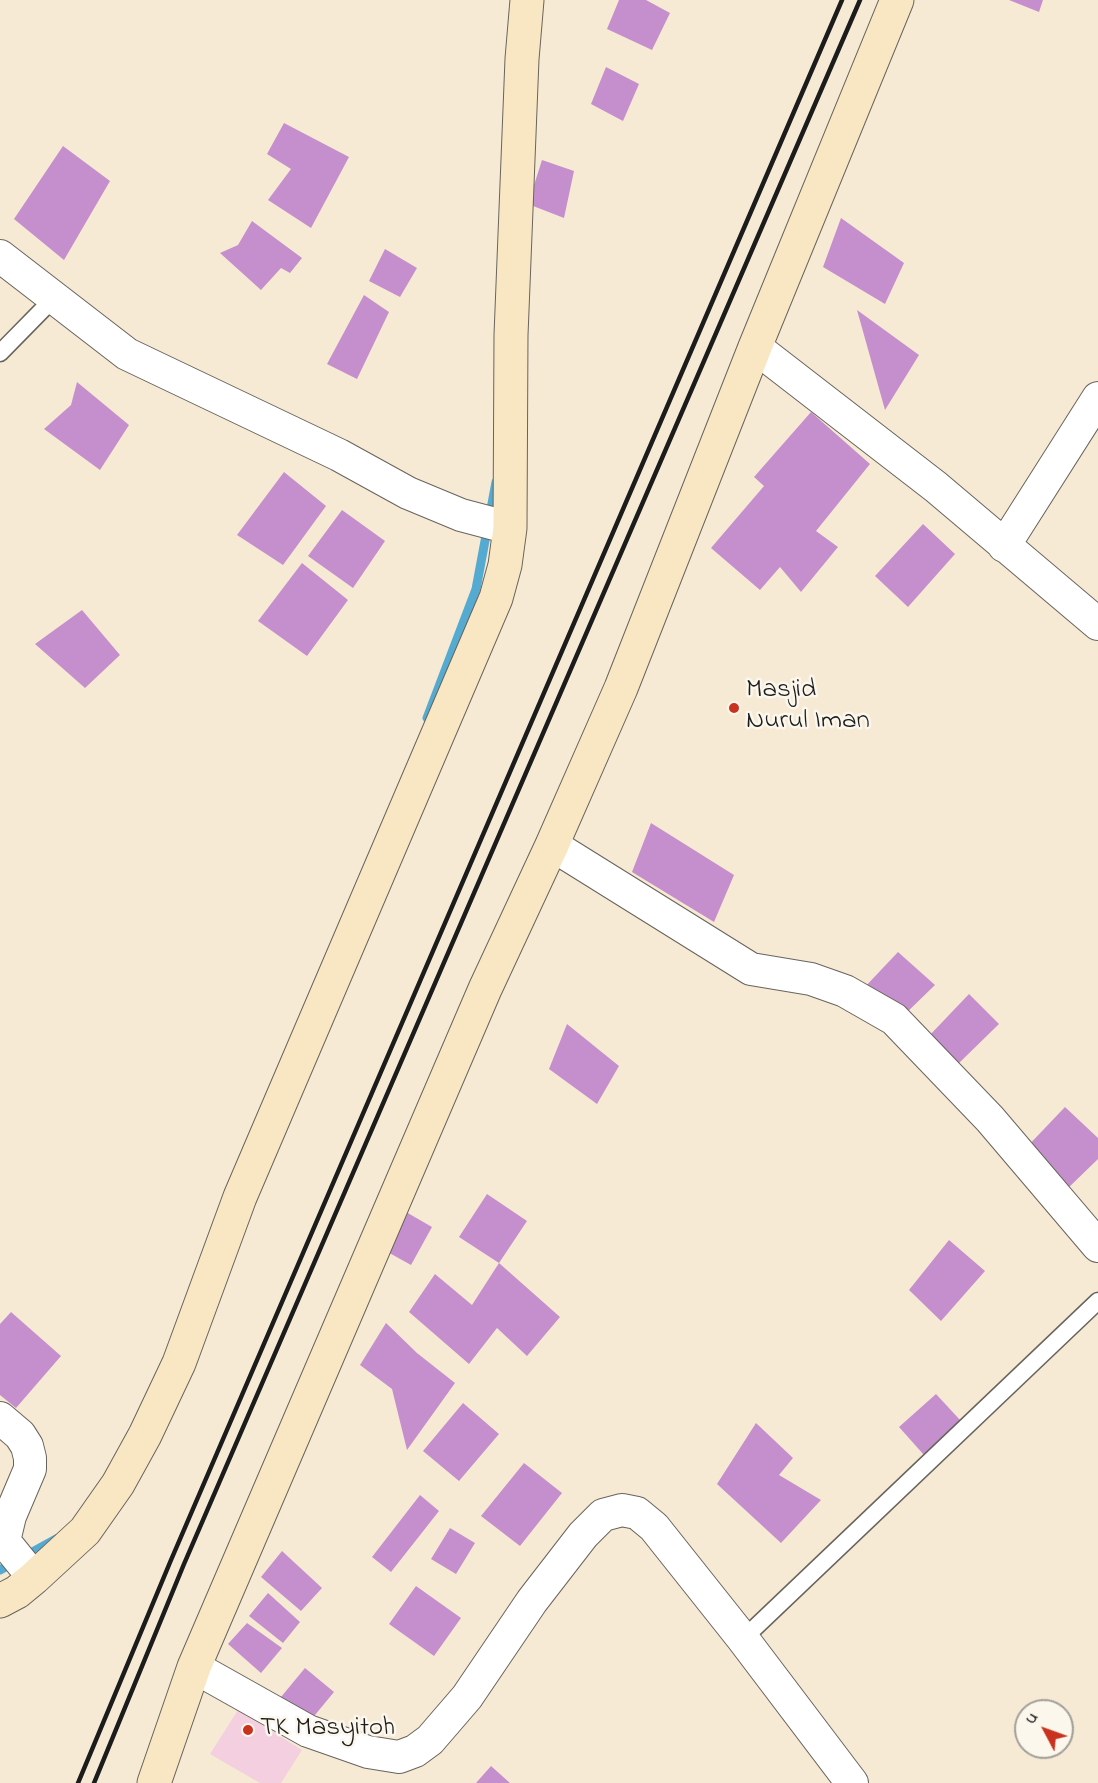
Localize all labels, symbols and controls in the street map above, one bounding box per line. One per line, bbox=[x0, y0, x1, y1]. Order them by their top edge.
place label: Masjid Nurul Iman bbox=[746, 676, 870, 739]
marker: Masjid Nurul Iman bbox=[727, 701, 741, 715]
north arrow bbox=[1014, 1699, 1074, 1759]
text: U bbox=[1020, 1707, 1044, 1730]
place label: TK Masyitoh bbox=[260, 1714, 395, 1746]
marker: TK Masyitoh bbox=[241, 1723, 255, 1737]

